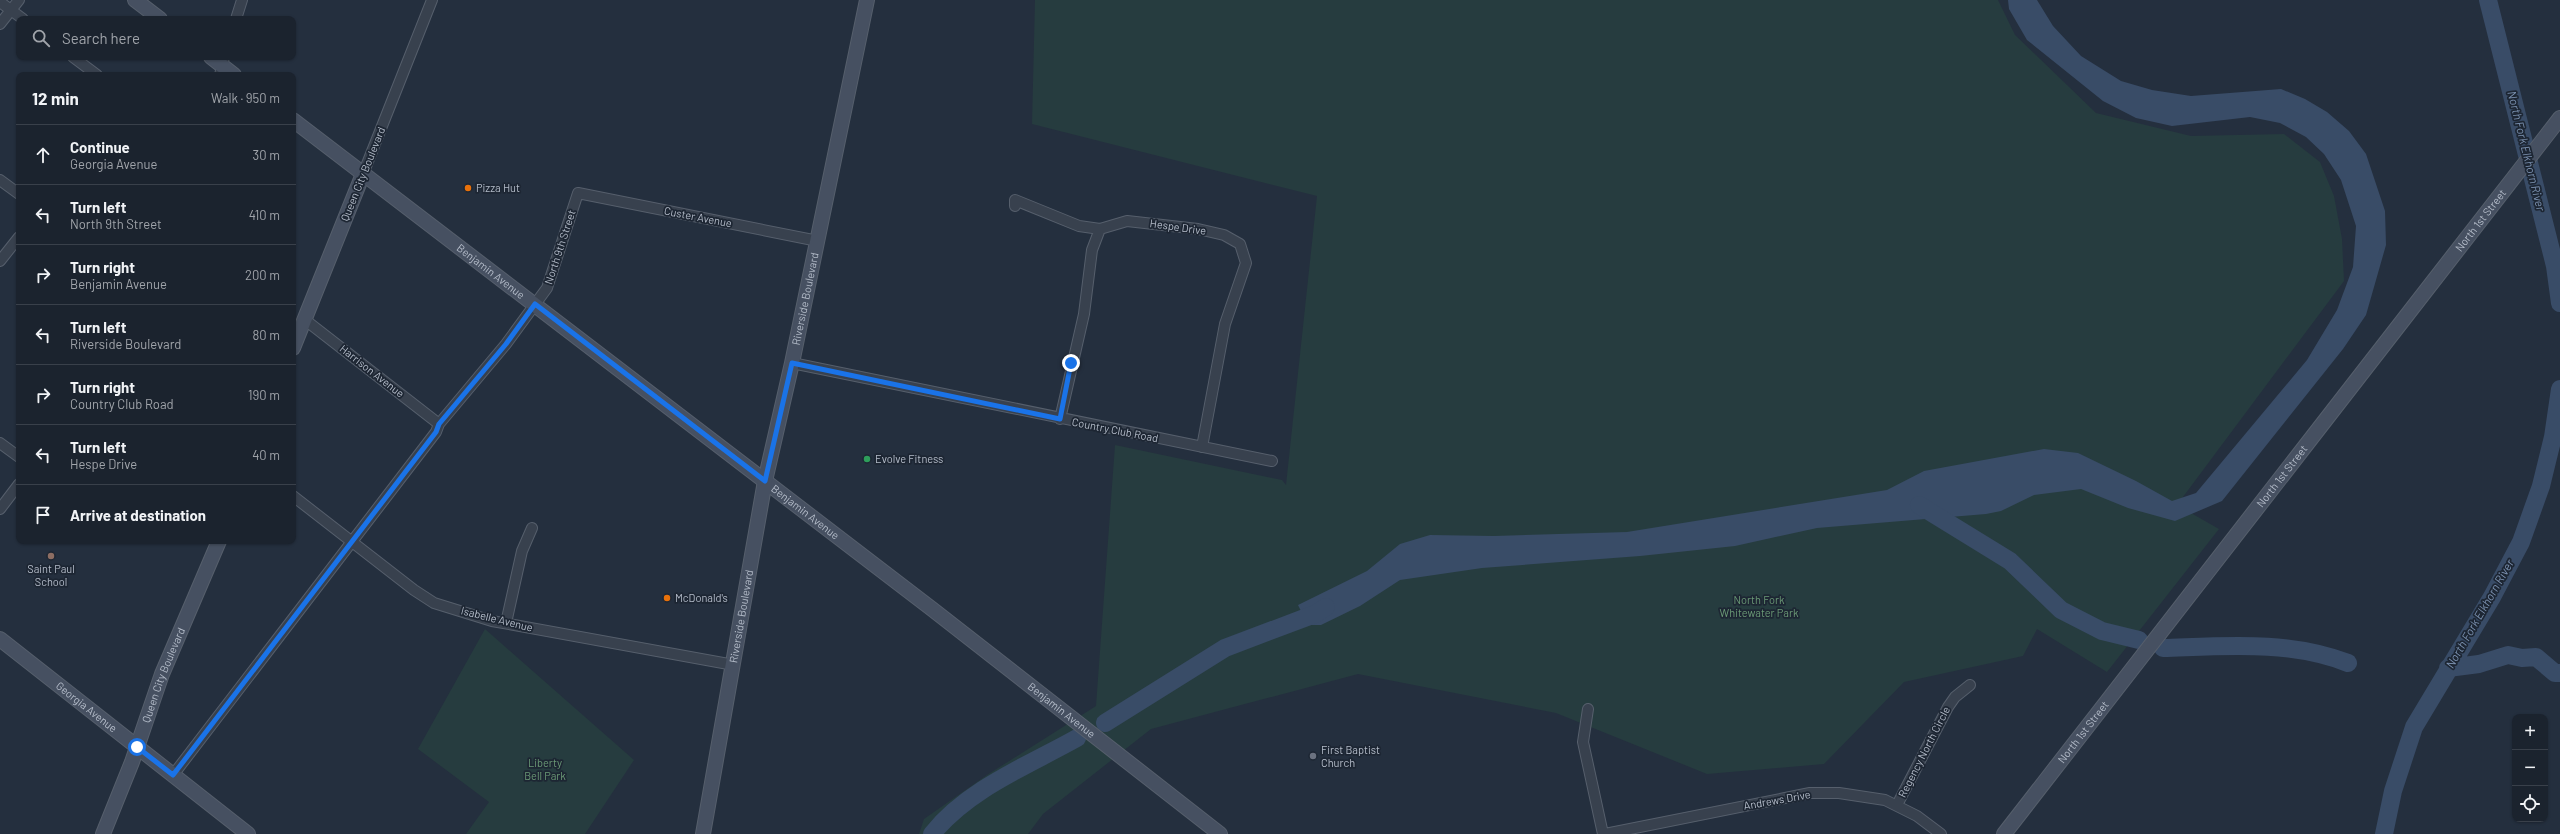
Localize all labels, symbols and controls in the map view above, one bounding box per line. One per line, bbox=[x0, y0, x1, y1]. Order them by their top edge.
search box bbox=[16, 16, 296, 60]
icon: search bbox=[30, 27, 52, 49]
text: Search here bbox=[62, 29, 140, 47]
text: 12 min bbox=[32, 88, 79, 108]
water label: North Fork Elkhorn River bbox=[2505, 89, 2549, 213]
text: Walk · 950 m bbox=[211, 90, 280, 106]
street label: Queen City Boulevard bbox=[338, 125, 387, 223]
text: Continue bbox=[70, 138, 130, 156]
icon: ahead bbox=[32, 144, 54, 166]
text: 30 m bbox=[253, 147, 280, 163]
text: Georgia Avenue bbox=[70, 156, 157, 172]
place label: Pizza Hut bbox=[476, 181, 520, 194]
marker: Pizza Hut bbox=[463, 183, 473, 193]
street label: North 1st Street bbox=[2452, 186, 2508, 254]
text: Turn left bbox=[70, 198, 126, 216]
icon: left bbox=[32, 204, 54, 226]
street label: Custer Avenue bbox=[663, 204, 733, 229]
text: 410 m bbox=[249, 207, 280, 223]
street label: North 9th Street bbox=[541, 208, 578, 286]
text: North 9th Street bbox=[70, 216, 162, 232]
street label: Hespe Drive bbox=[1149, 216, 1207, 237]
street label: Benjamin Avenue bbox=[454, 241, 528, 301]
street label: Riverside Boulevard bbox=[789, 251, 821, 346]
text: Turn right bbox=[70, 258, 135, 276]
icon: right bbox=[32, 264, 54, 286]
text: 200 m bbox=[245, 267, 280, 283]
text: Benjamin Avenue bbox=[70, 276, 167, 292]
text: Turn left bbox=[70, 318, 126, 336]
icon: left bbox=[32, 324, 54, 346]
text: 80 m bbox=[253, 327, 280, 343]
text: Riverside Boulevard bbox=[70, 336, 181, 352]
street label: Harrison Avenue bbox=[338, 341, 407, 400]
route end bbox=[1062, 354, 1080, 372]
text: Turn right bbox=[70, 378, 135, 396]
icon: right bbox=[32, 384, 54, 406]
text: 190 m bbox=[248, 387, 280, 403]
text: Country Club Road bbox=[70, 396, 174, 412]
street label: Country Club Road bbox=[1071, 415, 1159, 444]
text: Turn left bbox=[70, 438, 126, 456]
street label: North 1st Street bbox=[2253, 442, 2310, 510]
icon: left bbox=[32, 444, 54, 466]
text: 40 m bbox=[252, 447, 280, 463]
place label: Evolve Fitness bbox=[875, 452, 943, 465]
marker: Evolve Fitness bbox=[862, 454, 872, 464]
text: Hespe Drive bbox=[70, 456, 137, 472]
street label: Benjamin Avenue bbox=[769, 481, 842, 542]
icon: arrive bbox=[32, 504, 54, 526]
text: Arrive at destination bbox=[70, 506, 206, 524]
marker: Saint Paul School bbox=[46, 551, 56, 561]
water label: North Fork Elkhorn River bbox=[2442, 556, 2516, 670]
place label: Saint Paul School bbox=[27, 562, 75, 588]
street label: Riverside Boulevard bbox=[726, 569, 755, 664]
place label: McDonald's bbox=[675, 591, 728, 604]
marker: McDonald's bbox=[662, 593, 672, 603]
park label: North Fork Whitewater Park bbox=[1720, 593, 1799, 619]
street label: Isabelle Avenue bbox=[460, 603, 535, 634]
street label: Queen City Boulevard bbox=[139, 626, 187, 724]
street label: Georgia Avenue bbox=[54, 679, 120, 735]
street label: Benjamin Avenue bbox=[1025, 679, 1098, 740]
street label: North 1st Street bbox=[2055, 698, 2111, 765]
street label: Regency North Circle bbox=[1895, 704, 1952, 799]
map controls bbox=[2512, 714, 2548, 822]
button: + bbox=[2512, 714, 2548, 750]
route start bbox=[128, 738, 146, 756]
place label: First Baptist Church bbox=[1321, 743, 1380, 769]
button: − bbox=[2512, 750, 2548, 786]
marker: First Baptist Church bbox=[1308, 751, 1318, 761]
park label: Liberty Bell Park bbox=[524, 756, 566, 782]
button: locate bbox=[2512, 786, 2548, 822]
street label: Andrews Drive bbox=[1742, 787, 1812, 812]

